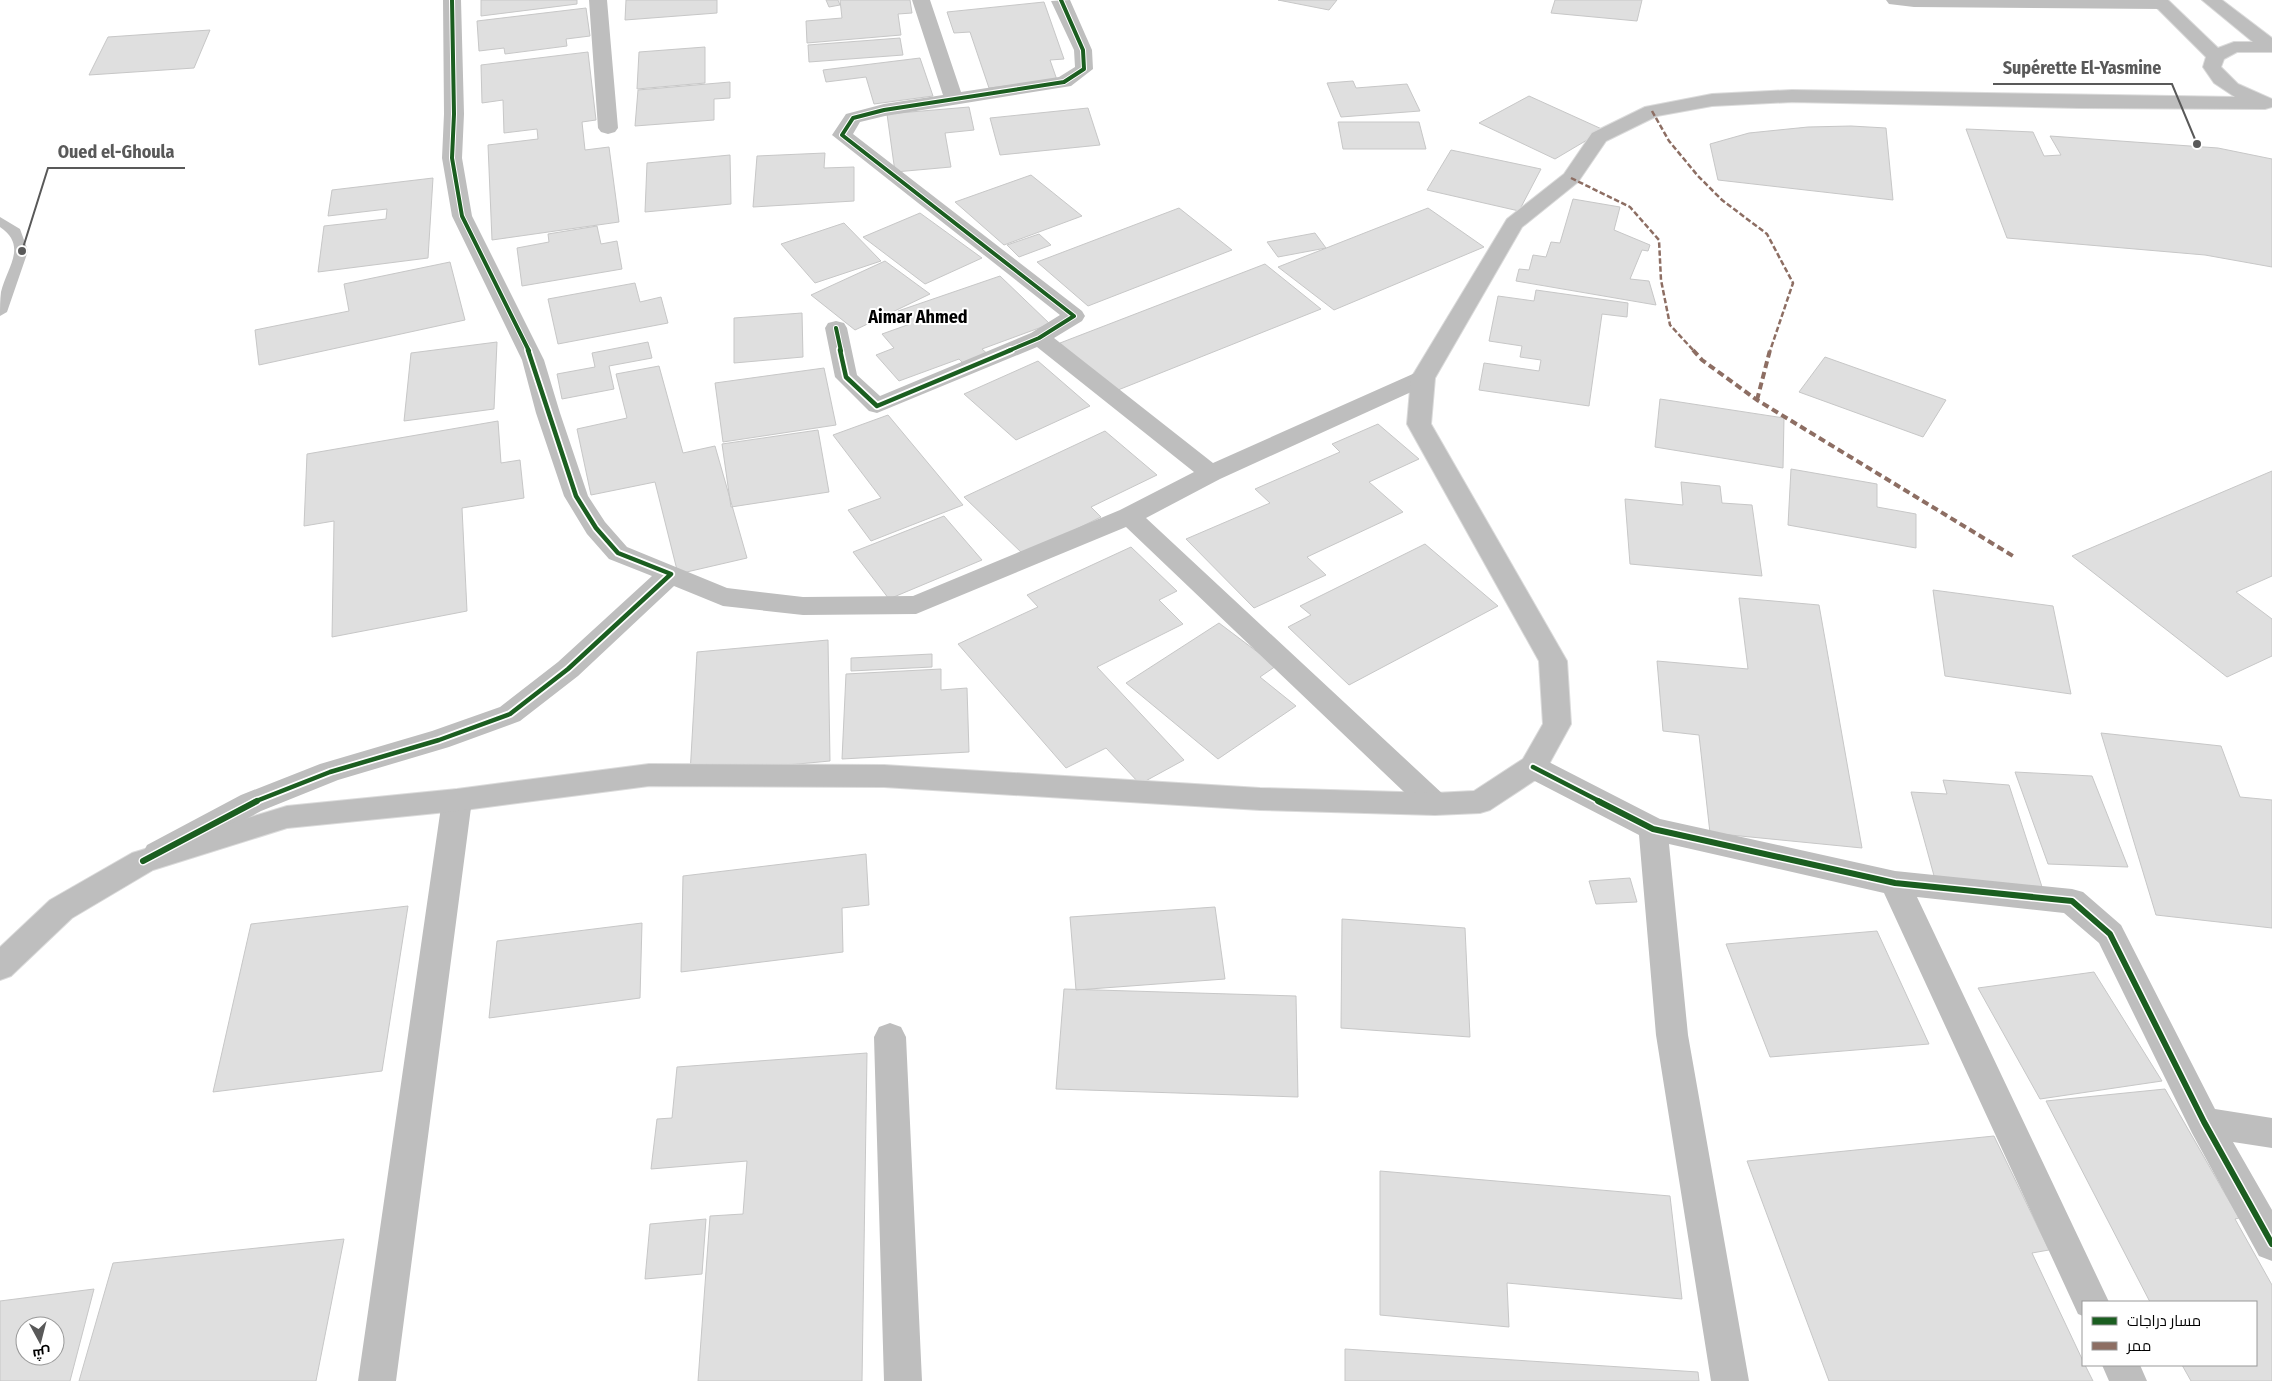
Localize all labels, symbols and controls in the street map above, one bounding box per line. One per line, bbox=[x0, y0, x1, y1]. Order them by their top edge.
callout: Supérette El-Yasmine bbox=[1993, 51, 2172, 84]
text: Supérette El-Yasmine bbox=[2003, 57, 2161, 79]
callout: Oued el-Ghoula bbox=[48, 135, 185, 168]
text: Oued el-Ghoula bbox=[58, 141, 174, 163]
district label: Aimar Ahmed bbox=[867, 306, 968, 328]
legend bbox=[2082, 1301, 2257, 1366]
text: مسار دراجات bbox=[2127, 1312, 2201, 1330]
north arrow bbox=[15, 1316, 65, 1366]
text: ممر bbox=[2126, 1337, 2151, 1355]
text: ش bbox=[32, 1344, 51, 1363]

